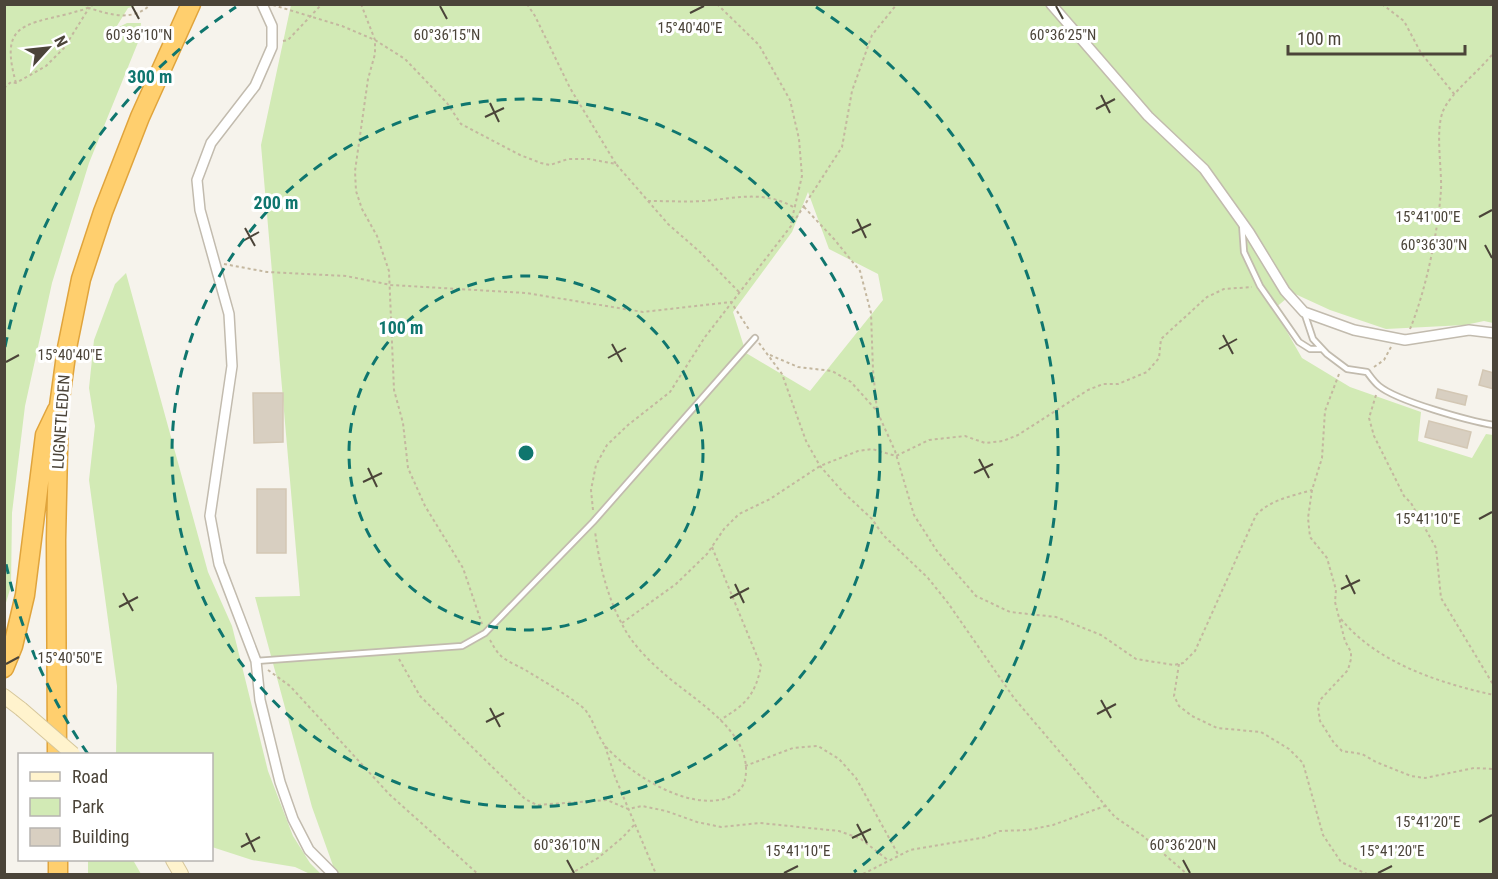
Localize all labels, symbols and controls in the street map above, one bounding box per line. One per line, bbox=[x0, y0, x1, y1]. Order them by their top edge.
north arrow bbox=[18, 18, 78, 78]
scale bar bbox=[1288, 18, 1465, 56]
text: 15°40'40"E bbox=[658, 19, 722, 37]
text: 60°36'10"N bbox=[106, 26, 172, 44]
text: 60°36'15"N bbox=[414, 26, 480, 44]
text: 60°36'25"N bbox=[1030, 26, 1096, 44]
text: 100 m bbox=[1297, 28, 1341, 49]
text: N bbox=[50, 33, 72, 50]
text: 300 m bbox=[128, 66, 172, 87]
text: 200 m bbox=[254, 192, 298, 213]
text: 15°41'00"E bbox=[1396, 208, 1460, 226]
text: 60°36'30"N bbox=[1401, 236, 1467, 254]
text: 100 m bbox=[379, 317, 423, 338]
text: 15°40'40"E bbox=[38, 346, 102, 364]
street label: LUGNETLEDEN bbox=[48, 374, 74, 470]
centre of rings bbox=[516, 443, 536, 463]
text: 15°41'10"E bbox=[1396, 510, 1460, 528]
text: 15°40'50"E bbox=[38, 649, 102, 667]
legend bbox=[18, 753, 213, 861]
text: Road bbox=[72, 766, 108, 787]
text: Park bbox=[72, 796, 104, 817]
text: 15°41'20"E bbox=[1396, 813, 1460, 831]
text: Building bbox=[72, 826, 129, 847]
text: 60°36'10"N bbox=[534, 836, 600, 854]
text: 60°36'20"N bbox=[1150, 836, 1216, 854]
text: 15°41'10"E bbox=[766, 842, 830, 860]
text: 15°41'20"E bbox=[1360, 842, 1424, 860]

